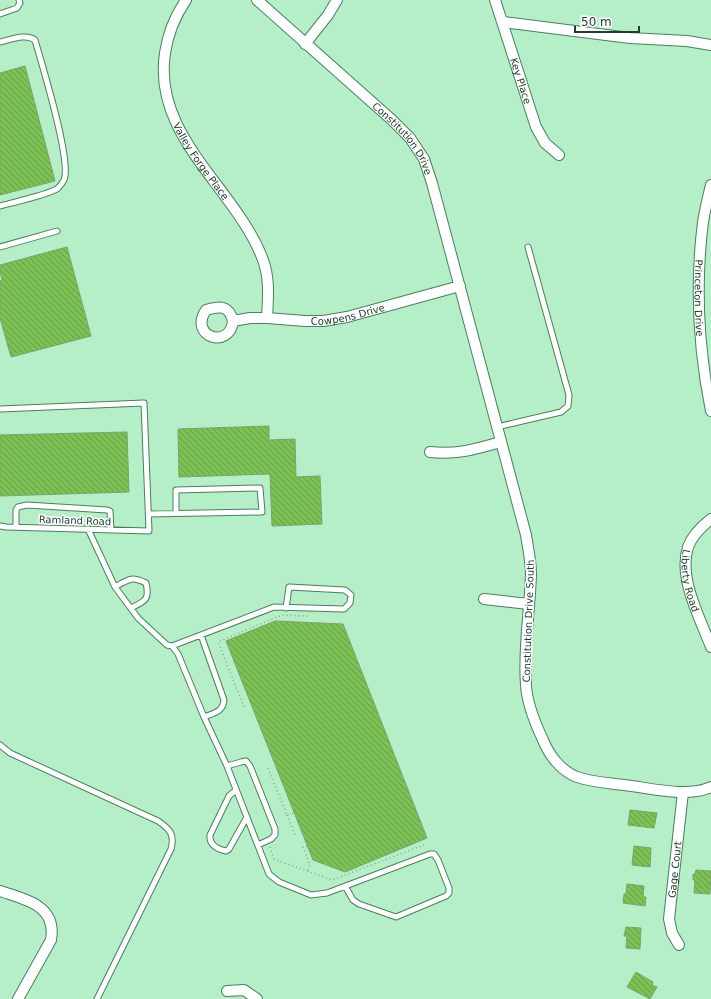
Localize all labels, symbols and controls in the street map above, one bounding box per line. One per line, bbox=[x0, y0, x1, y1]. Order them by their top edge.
scale bar bbox=[575, 8, 639, 34]
text: 50 m bbox=[581, 15, 612, 29]
street label: Key Place bbox=[508, 57, 533, 106]
street label: Constitution Drive bbox=[370, 100, 434, 176]
street label: Valley Forge Place bbox=[171, 121, 231, 202]
street label: Princeton Drive bbox=[693, 259, 705, 337]
street label: Cowpens Drive bbox=[311, 302, 386, 327]
street label: Ramland Road bbox=[39, 514, 111, 527]
street label: Liberty Road bbox=[679, 548, 701, 613]
street label: Constitution Drive South bbox=[521, 559, 536, 683]
street label: Gage Court bbox=[666, 841, 684, 899]

